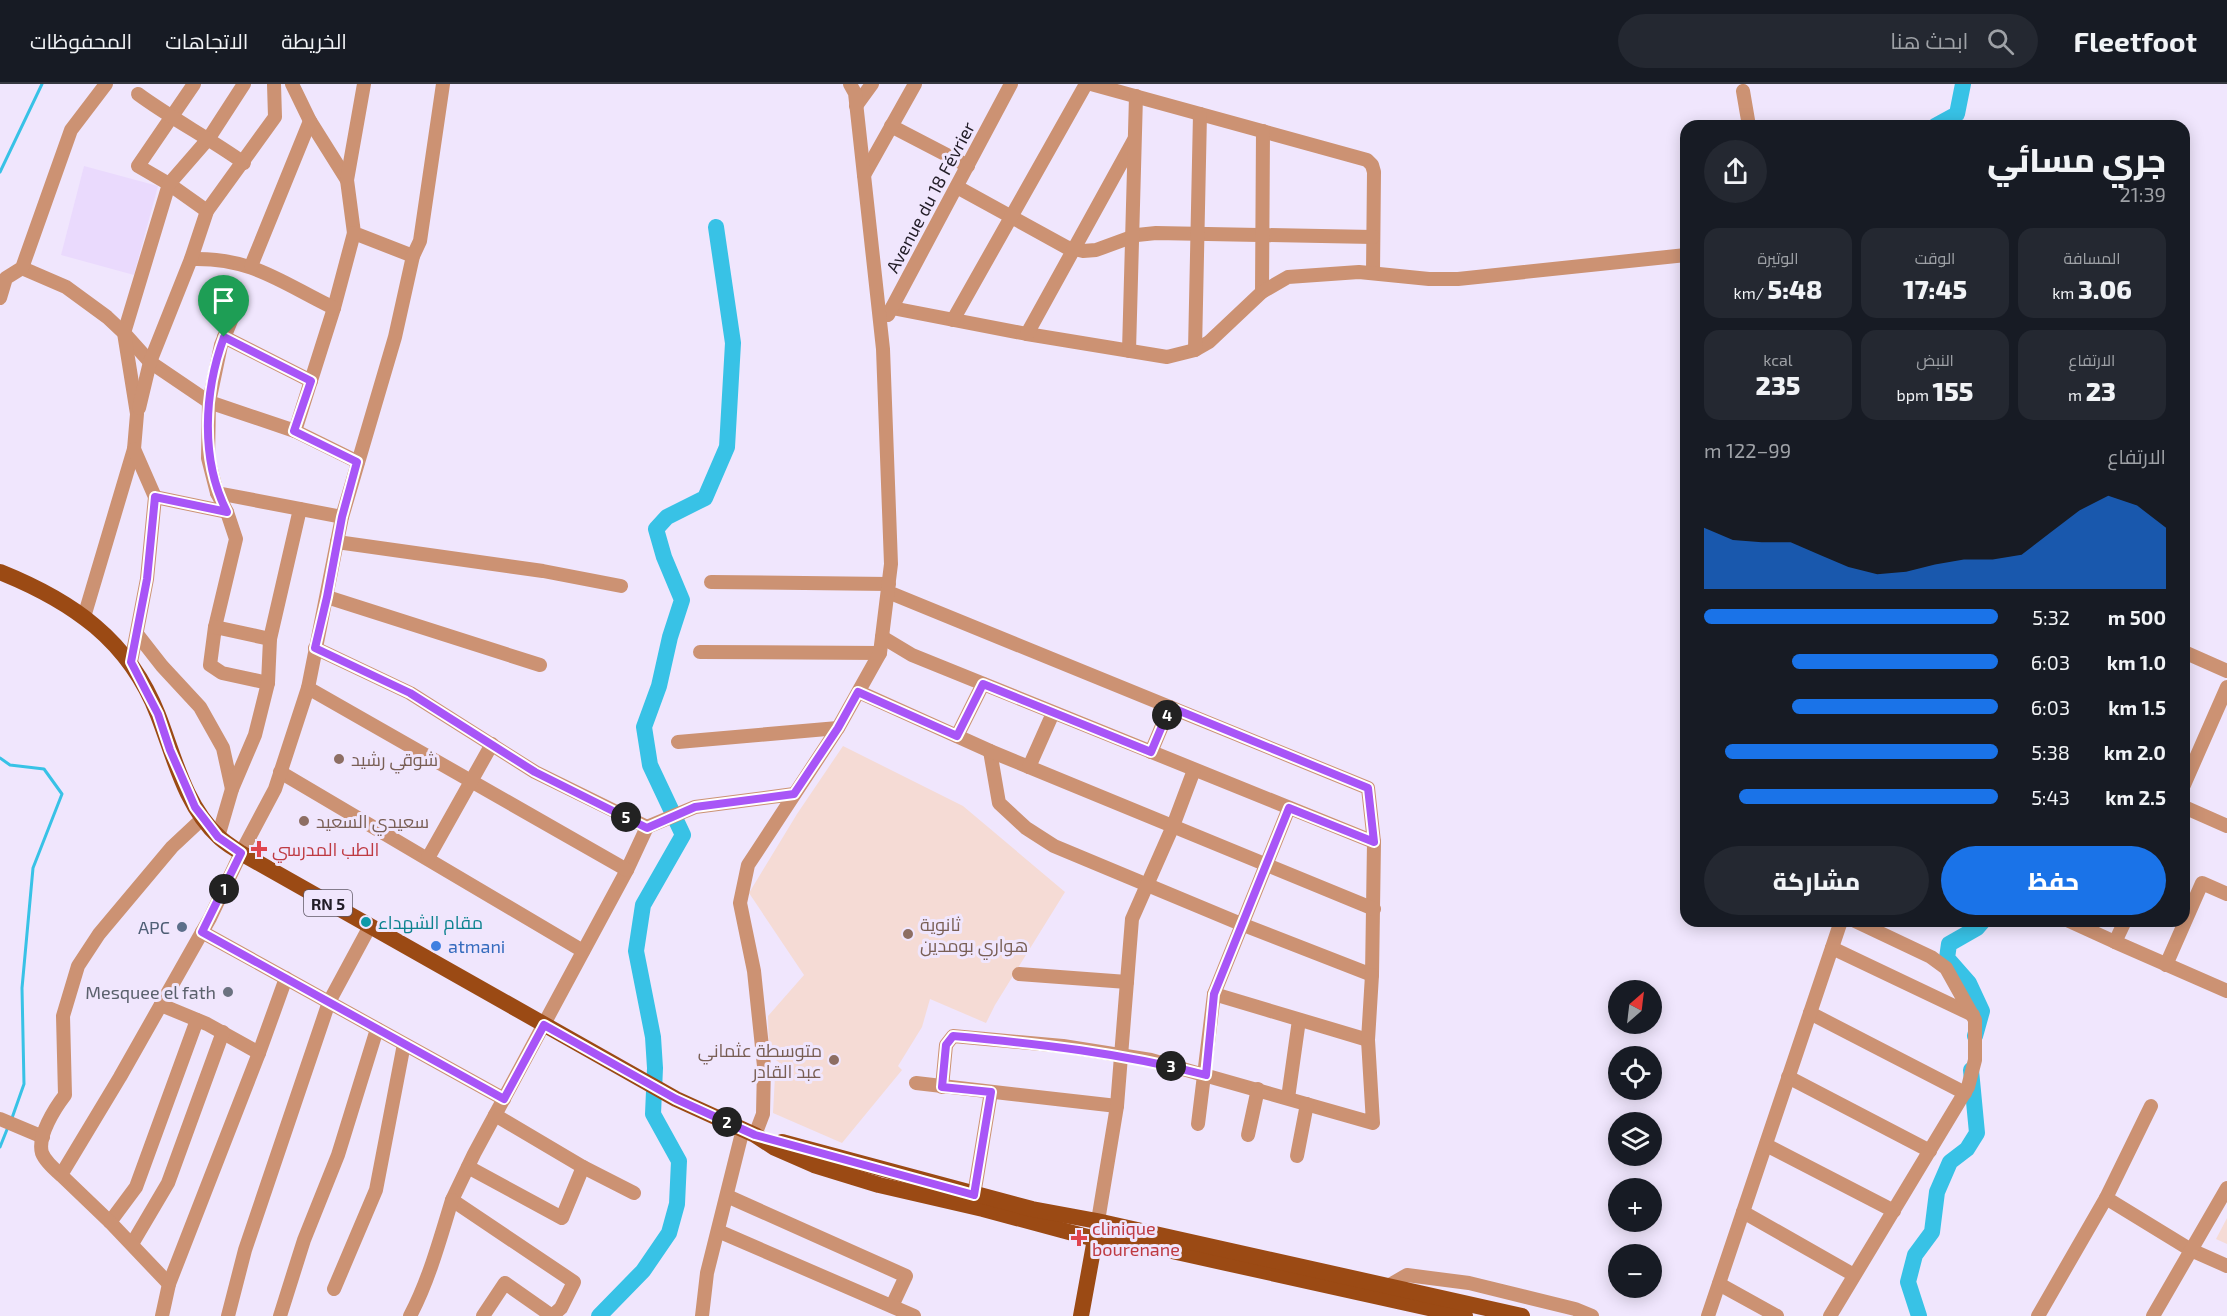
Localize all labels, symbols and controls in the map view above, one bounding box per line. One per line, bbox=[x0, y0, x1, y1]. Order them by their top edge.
search box bbox=[1618, 14, 2038, 68]
text: Fleetfoot bbox=[2074, 24, 2197, 58]
icon: search bbox=[1984, 25, 2017, 58]
text: ابحث هنا bbox=[1890, 27, 1969, 53]
text: المحفوظات bbox=[30, 28, 132, 53]
text: الاتجاهات bbox=[165, 28, 248, 53]
text: الخريطة bbox=[281, 28, 347, 53]
street label: Avenue du 18 Février bbox=[881, 118, 979, 276]
text: جري مسائي bbox=[1987, 139, 2166, 179]
button: share bbox=[1704, 140, 1767, 203]
text: 21:39 bbox=[2120, 182, 2166, 206]
text: الوتيرة bbox=[1757, 248, 1799, 267]
text: الوقت bbox=[1915, 248, 1955, 267]
text: المسافة bbox=[2064, 248, 2120, 267]
text: 5:48 bbox=[1768, 273, 1822, 304]
text: 17:45 bbox=[1903, 273, 1967, 304]
text: 3.06 bbox=[2078, 273, 2132, 304]
pin bbox=[198, 275, 249, 337]
text: /km bbox=[1734, 283, 1768, 302]
text: km bbox=[2052, 283, 2078, 302]
icon: arrive bbox=[207, 284, 240, 317]
text: kcal bbox=[1763, 350, 1793, 369]
text: النبض bbox=[1916, 350, 1954, 369]
text: الارتفاع bbox=[2069, 350, 2115, 369]
text: 235 bbox=[1756, 369, 1800, 400]
text: 155 bbox=[1933, 375, 1973, 406]
text: 23 bbox=[2086, 375, 2116, 406]
text: bpm bbox=[1897, 385, 1933, 404]
text: m bbox=[2068, 385, 2086, 404]
text: 99–122 m bbox=[1704, 438, 1791, 462]
text: الارتفاع bbox=[2107, 444, 2166, 468]
text: 5:32 bbox=[2032, 605, 2070, 629]
text: 500 m bbox=[2108, 605, 2166, 629]
text: 6:03 bbox=[2031, 650, 2070, 674]
text: 1.0 km bbox=[2107, 650, 2166, 674]
text: 6:03 bbox=[2031, 695, 2070, 719]
text: 1.5 km bbox=[2108, 695, 2166, 719]
pin: 4 bbox=[1152, 700, 1182, 730]
text: 4 bbox=[1162, 705, 1172, 724]
text: 5:38 bbox=[2031, 740, 2070, 764]
text: 2.0 km bbox=[2104, 740, 2166, 764]
place label: شوقي رشيد bbox=[351, 748, 438, 774]
marker: شوقي رشيد bbox=[332, 752, 346, 766]
text: 5:43 bbox=[2031, 785, 2070, 809]
text: 2.5 km bbox=[2105, 785, 2166, 809]
pin: 5 bbox=[611, 802, 641, 832]
text: 5 bbox=[622, 807, 630, 826]
place label: سعيدي السعيد bbox=[316, 810, 429, 836]
marker: سعيدي السعيد bbox=[297, 814, 311, 828]
place label: الطب المدرسي bbox=[272, 838, 379, 863]
marker: الطب المدرسي bbox=[250, 840, 268, 858]
button: مشاركة bbox=[1704, 846, 1929, 915]
button: حفظ bbox=[1941, 846, 2166, 915]
pin: 1 bbox=[209, 874, 239, 904]
text: 1 bbox=[221, 879, 227, 898]
road number: RN 5 bbox=[304, 890, 352, 916]
place label: مقام الشهداء bbox=[378, 911, 483, 935]
place label: ثانوية هواري بومدين bbox=[920, 913, 1028, 960]
marker: مقام الشهداء bbox=[359, 915, 373, 929]
place label: APC bbox=[138, 916, 170, 938]
marker: APC bbox=[175, 920, 189, 934]
marker: ثانوية هواري بومدين bbox=[901, 927, 915, 941]
place label: atmani bbox=[448, 935, 505, 957]
marker: atmani bbox=[429, 939, 443, 953]
north arrow bbox=[1608, 980, 1662, 1034]
map controls bbox=[1608, 980, 1662, 1298]
place label: Mesquee el fath bbox=[85, 981, 216, 1003]
marker: Mesquee el fath bbox=[221, 985, 235, 999]
place label: متوسطة عثماني عبد القادر bbox=[698, 1039, 822, 1083]
button: locate bbox=[1608, 1046, 1662, 1100]
pin: 3 bbox=[1156, 1051, 1186, 1081]
marker: متوسطة عثماني عبد القادر bbox=[827, 1053, 841, 1067]
text: 3 bbox=[1166, 1056, 1176, 1075]
pin: 2 bbox=[712, 1107, 742, 1137]
text: 2 bbox=[722, 1112, 732, 1131]
button: layers bbox=[1608, 1112, 1662, 1166]
button: + bbox=[1608, 1178, 1662, 1232]
place label: clinique bourenane bbox=[1092, 1217, 1180, 1260]
marker: clinique bourenane bbox=[1070, 1229, 1088, 1247]
button: − bbox=[1608, 1244, 1662, 1298]

